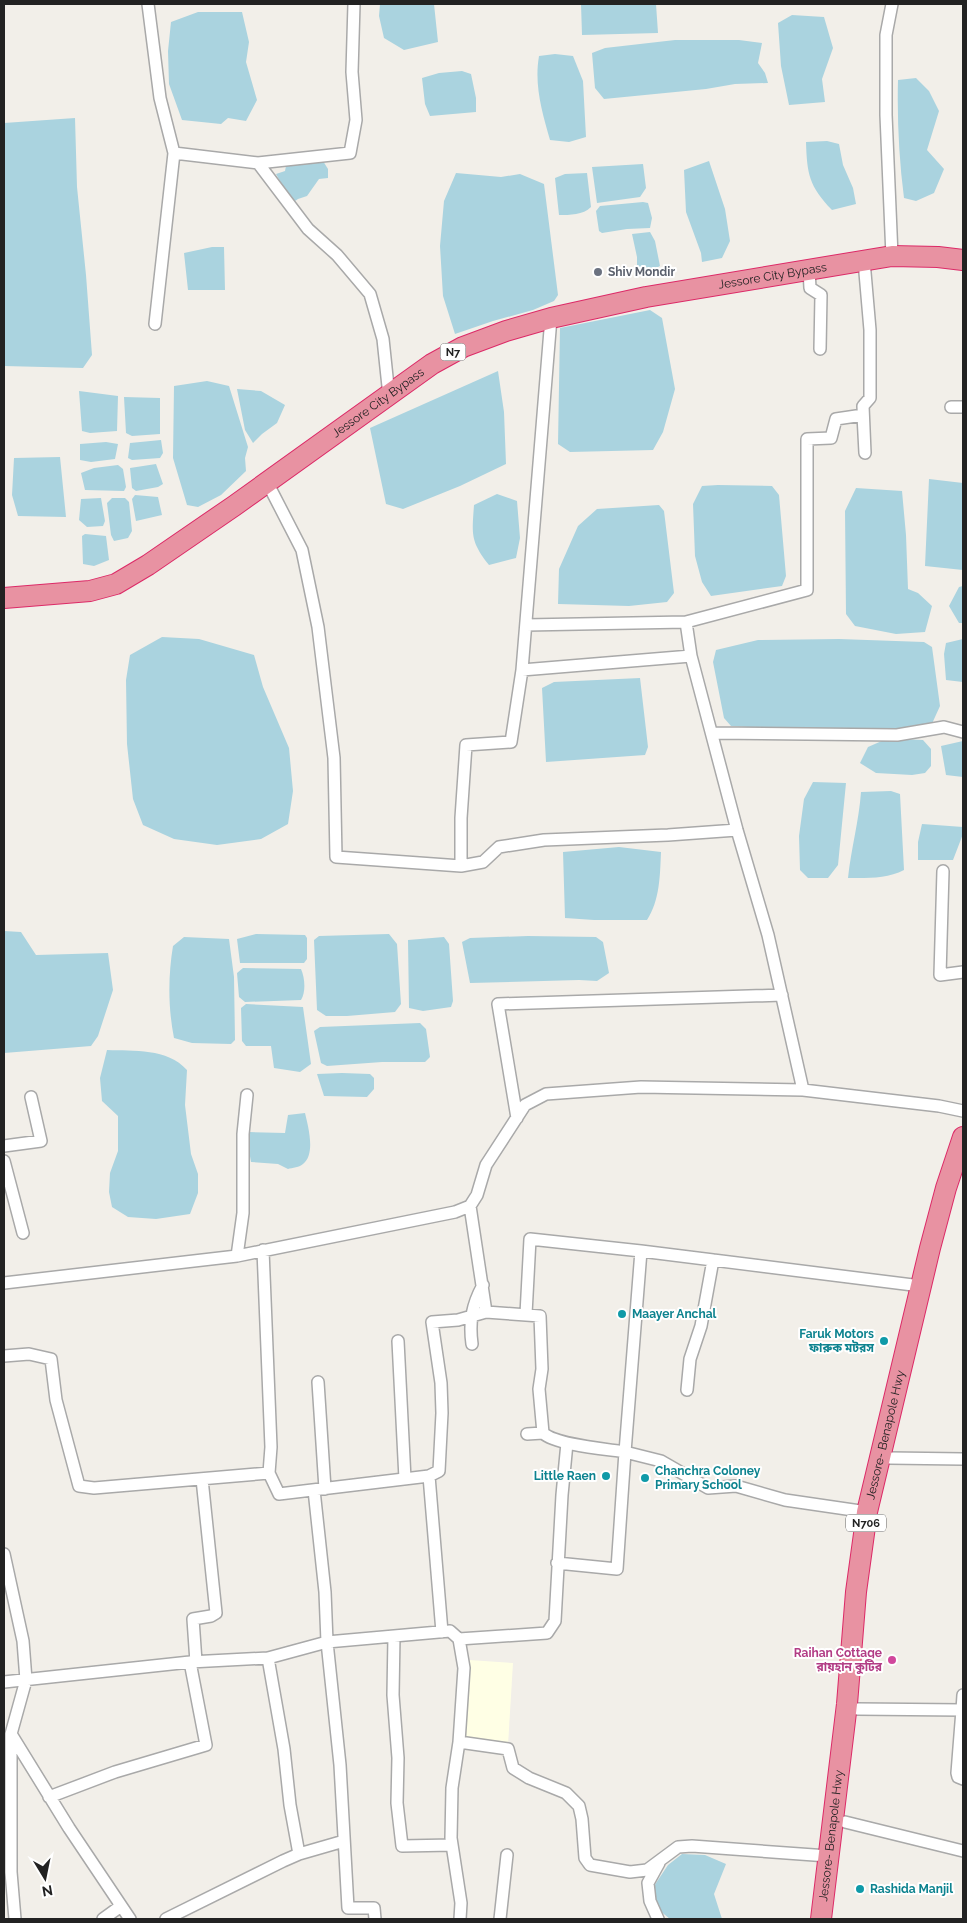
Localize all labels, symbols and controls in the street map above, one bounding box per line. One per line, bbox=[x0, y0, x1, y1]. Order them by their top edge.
street label: Jessore City Bypass bbox=[717, 260, 828, 292]
place label: Shiv Mondir bbox=[608, 265, 675, 279]
marker: Shiv Mondir bbox=[592, 266, 604, 278]
road number: N7 bbox=[440, 344, 466, 361]
street label: Jessore City Bypass bbox=[329, 365, 427, 440]
place label: Maayer Anchal bbox=[632, 1307, 717, 1321]
marker: Maayer Anchal bbox=[616, 1308, 628, 1320]
place label: Faruk Motors ফারুক মটরস bbox=[799, 1327, 874, 1355]
marker: Faruk Motors ফারুক মটরস bbox=[878, 1335, 890, 1347]
street label: Jessore- Benapole Hwy bbox=[863, 1368, 908, 1501]
place label: Chanchra Coloney Primary School bbox=[655, 1464, 761, 1492]
place label: Little Raen bbox=[534, 1469, 596, 1483]
marker: Little Raen bbox=[600, 1470, 612, 1482]
marker: Chanchra Coloney Primary School bbox=[639, 1472, 651, 1484]
road number: N706 bbox=[846, 1515, 886, 1532]
place label: Raihan Cottage রায়হান কুটির bbox=[794, 1646, 883, 1675]
marker: Raihan Cottage রায়হান কুটির bbox=[886, 1654, 898, 1666]
street label: Jessore- Benapole Hwy bbox=[816, 1769, 846, 1902]
north arrow bbox=[20, 1853, 70, 1903]
text: N bbox=[41, 1882, 54, 1900]
place label: Rashida Manjil bbox=[870, 1882, 953, 1896]
marker: Rashida Manjil bbox=[854, 1883, 866, 1895]

